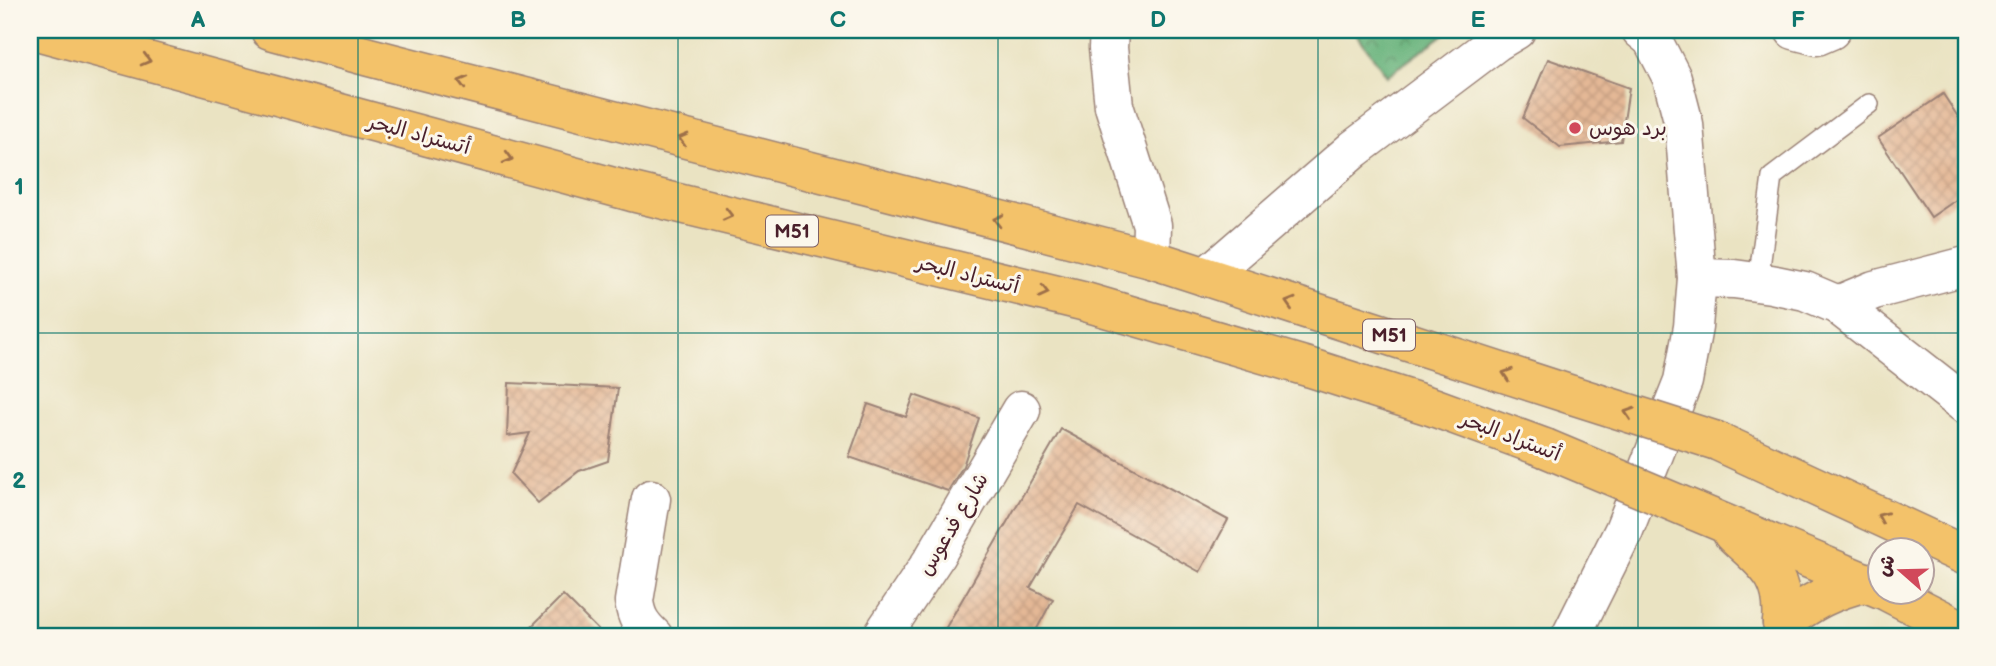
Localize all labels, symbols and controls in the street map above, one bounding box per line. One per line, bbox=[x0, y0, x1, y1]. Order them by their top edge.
text: A bbox=[190, 6, 206, 34]
text: B bbox=[510, 6, 526, 34]
text: C bbox=[830, 6, 846, 34]
text: D bbox=[1150, 6, 1166, 34]
text: E bbox=[1471, 6, 1486, 34]
text: F bbox=[1791, 6, 1805, 34]
one-way arrow bbox=[140, 52, 152, 66]
one-way arrow bbox=[457, 76, 469, 90]
street label: أتستراد البحر bbox=[363, 108, 473, 160]
place label: برد هوس bbox=[1589, 116, 1667, 141]
marker: برد هوس bbox=[1567, 120, 1583, 136]
one-way arrow bbox=[677, 133, 689, 147]
one-way arrow bbox=[502, 150, 514, 164]
text: 1 bbox=[14, 173, 24, 201]
one-way arrow bbox=[722, 207, 734, 221]
one-way arrow bbox=[992, 214, 1004, 228]
road number: M51 bbox=[766, 216, 818, 246]
street label: أتستراد البحر bbox=[912, 249, 1022, 299]
one-way arrow bbox=[1038, 284, 1050, 298]
one-way arrow bbox=[1285, 297, 1297, 312]
road number: M51 bbox=[1363, 320, 1415, 350]
one-way arrow bbox=[1501, 368, 1513, 382]
street label: أتستراد البحر bbox=[1455, 405, 1564, 467]
one-way arrow bbox=[1623, 407, 1635, 422]
text: 2 bbox=[12, 467, 26, 495]
street label: شارع فدعوس bbox=[913, 468, 996, 581]
one-way arrow bbox=[1877, 511, 1889, 525]
north arrow bbox=[1867, 536, 1937, 606]
text: ش bbox=[1872, 552, 1901, 579]

